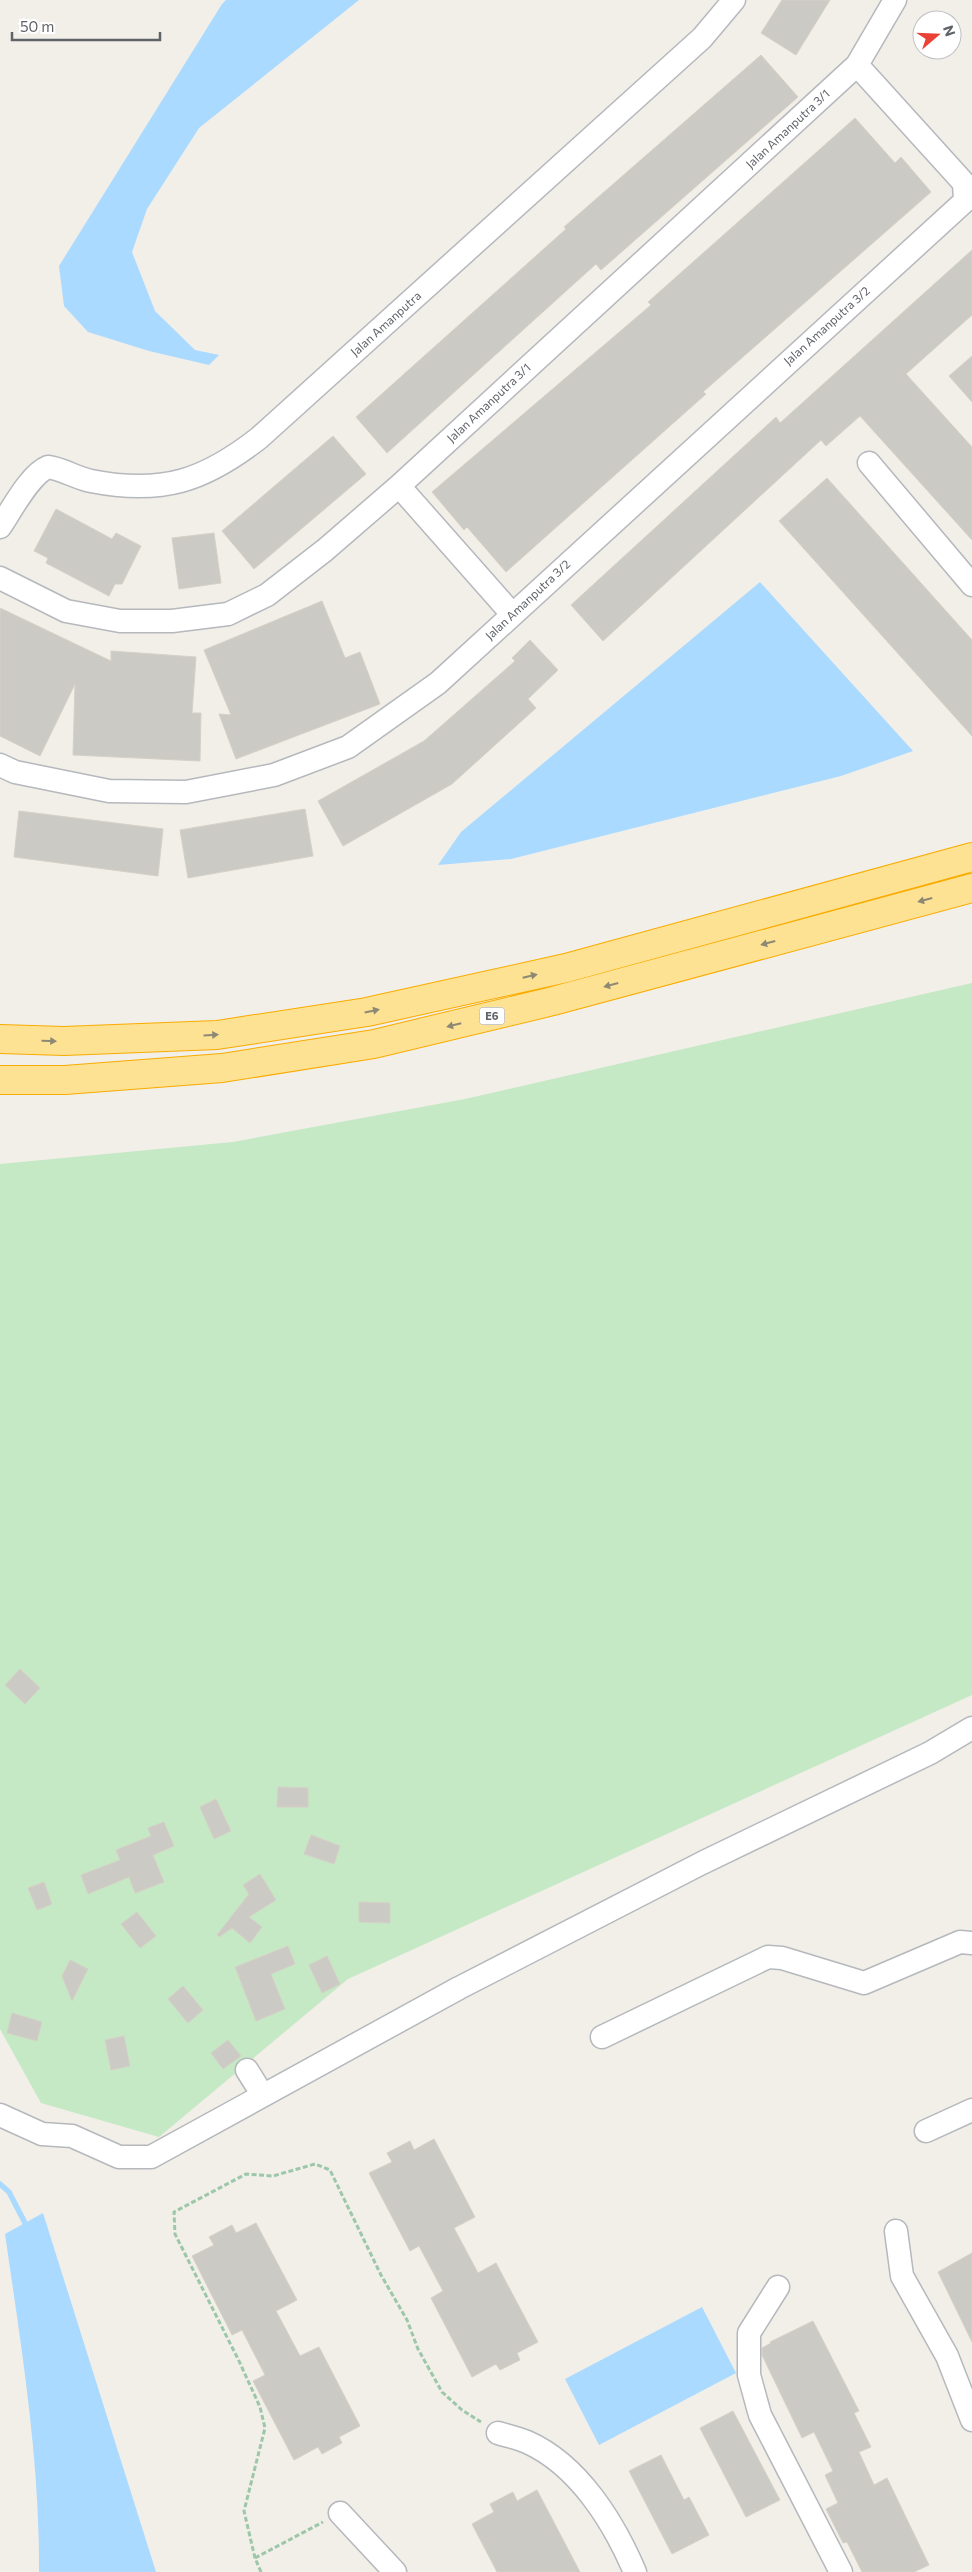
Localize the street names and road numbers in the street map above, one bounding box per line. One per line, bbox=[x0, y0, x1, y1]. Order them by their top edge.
street label: Jalan Amanputra 3/1 bbox=[743, 86, 833, 171]
street label: Jalan Amanputra 3/2 bbox=[780, 283, 873, 368]
street label: Jalan Amanputra bbox=[347, 288, 424, 359]
street label: Jalan Amanputra 3/1 bbox=[444, 360, 534, 445]
street label: Jalan Amanputra 3/2 bbox=[482, 556, 574, 643]
road number: E6 bbox=[480, 1008, 504, 1024]

